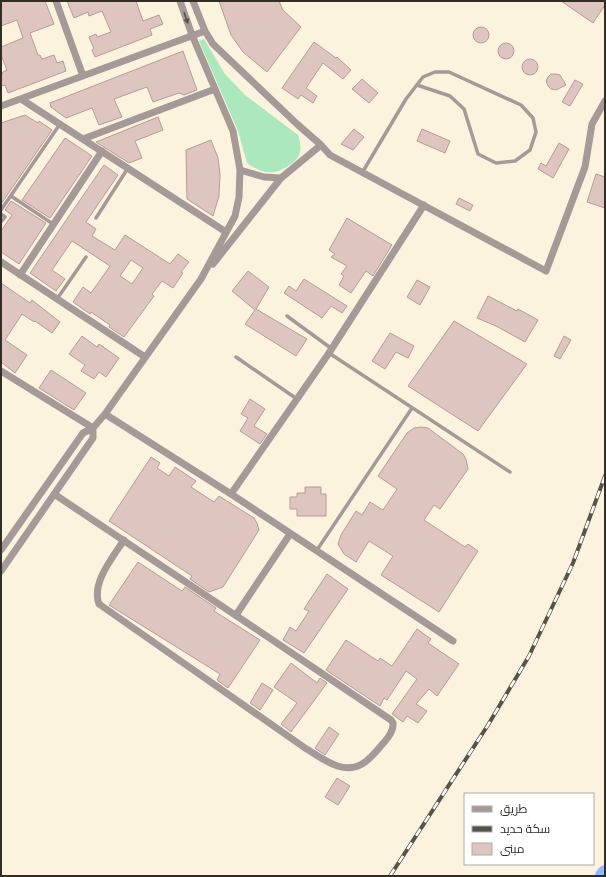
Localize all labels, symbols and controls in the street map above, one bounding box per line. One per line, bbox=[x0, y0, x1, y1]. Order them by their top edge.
one-way arrow bbox=[183, 13, 189, 25]
legend bbox=[464, 793, 594, 865]
text: طريق bbox=[500, 802, 528, 818]
text: سكة حديد bbox=[500, 822, 550, 838]
text: مبنى bbox=[500, 842, 525, 858]

